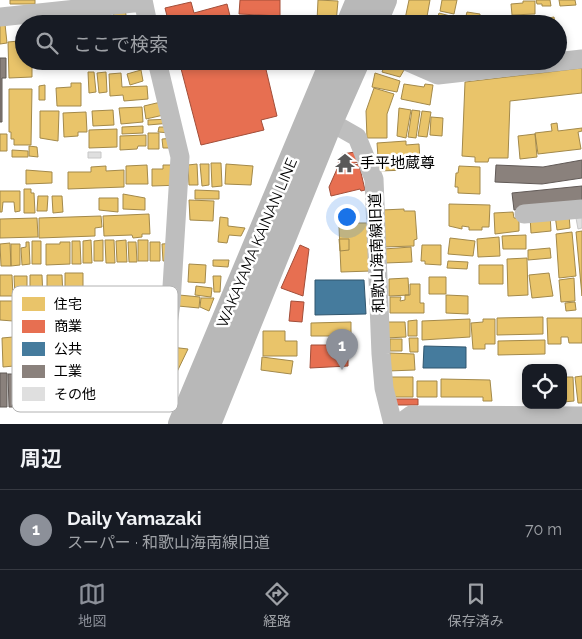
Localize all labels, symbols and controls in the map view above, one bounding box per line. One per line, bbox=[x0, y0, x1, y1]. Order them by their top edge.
search box bbox=[15, 15, 567, 70]
icon: search bbox=[33, 29, 61, 57]
text: ここで検索 bbox=[73, 33, 168, 55]
temple icon: 手平地蔵尊 bbox=[334, 152, 356, 174]
place label: 手平地蔵尊 bbox=[360, 154, 435, 172]
street label: WAKAYAMA KAINAN LINE bbox=[213, 155, 301, 331]
street label: 和歌山海南線旧道 bbox=[366, 193, 388, 313]
your location bbox=[334, 204, 360, 230]
legend bbox=[12, 286, 178, 412]
text: 住宅 bbox=[54, 296, 82, 312]
text: 商業 bbox=[54, 318, 82, 334]
pin: 1 bbox=[326, 329, 358, 370]
text: 公共 bbox=[54, 341, 82, 357]
text: 工業 bbox=[54, 363, 82, 379]
map controls bbox=[522, 364, 567, 409]
button: locate bbox=[522, 364, 567, 409]
text: その他 bbox=[54, 386, 96, 402]
text: 周辺 bbox=[20, 446, 62, 471]
text: Daily Yamazaki bbox=[67, 507, 202, 529]
text: 1 bbox=[32, 520, 40, 539]
text: 70 m bbox=[525, 520, 562, 539]
text: スーパー · 和歌山海南線旧道 bbox=[67, 533, 270, 552]
tab: 地図 bbox=[78, 580, 106, 630]
tab: 経路 bbox=[263, 580, 291, 630]
tab: 保存済み bbox=[448, 580, 504, 630]

